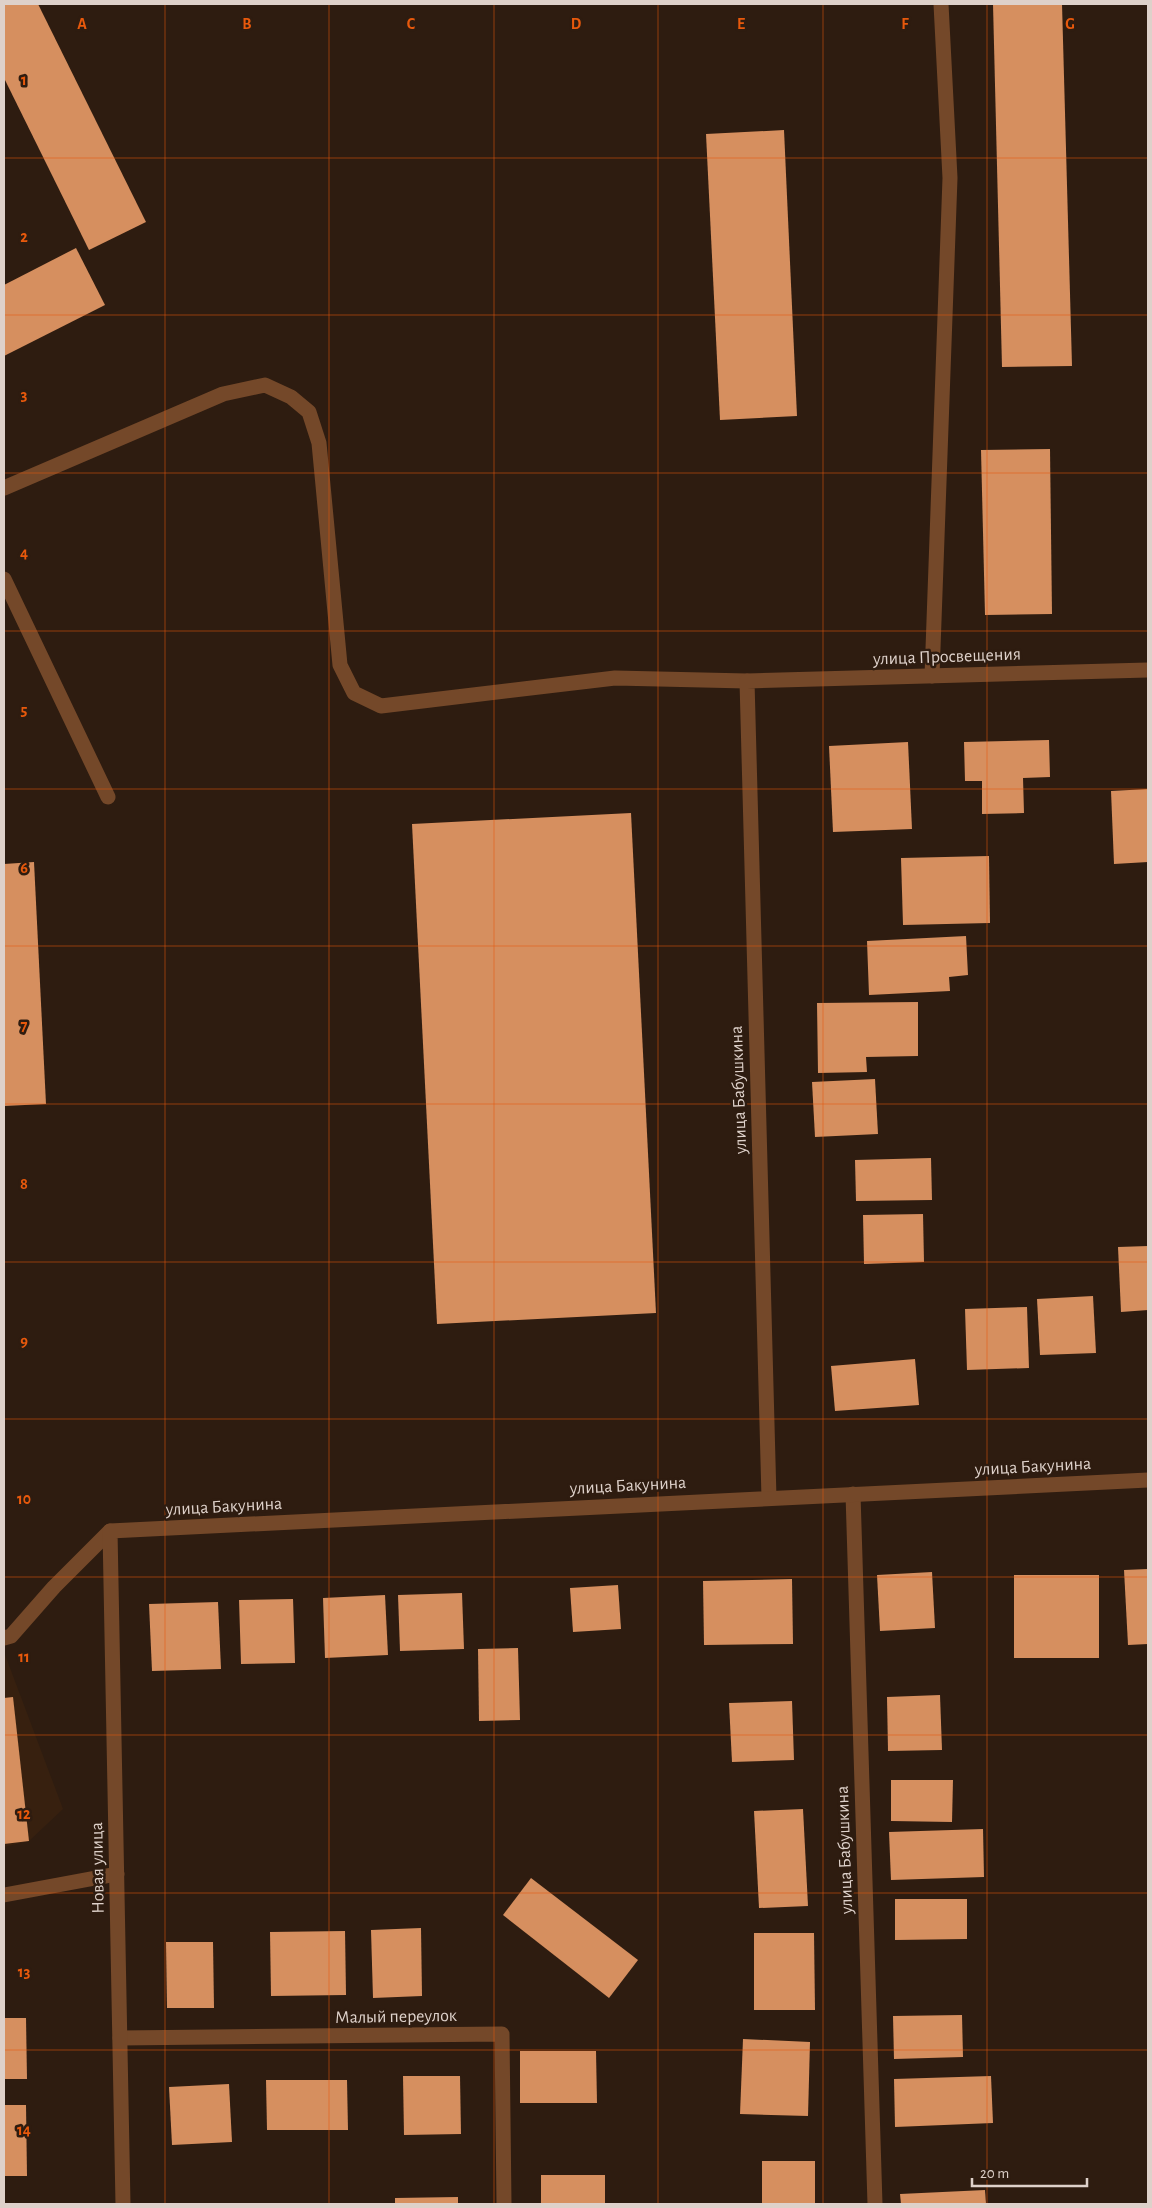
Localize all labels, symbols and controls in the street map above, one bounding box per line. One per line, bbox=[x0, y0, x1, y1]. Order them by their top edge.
text: A bbox=[77, 16, 87, 32]
text: B bbox=[242, 16, 252, 32]
text: C bbox=[407, 16, 416, 32]
text: D bbox=[571, 16, 582, 32]
text: E bbox=[737, 16, 745, 32]
text: F bbox=[901, 16, 909, 32]
text: G bbox=[1065, 16, 1075, 32]
text: 1 bbox=[21, 72, 27, 88]
text: 2 bbox=[20, 229, 28, 245]
text: 3 bbox=[21, 387, 28, 403]
text: 4 bbox=[20, 545, 28, 561]
street label: улица Просвещения bbox=[872, 645, 1021, 669]
text: 5 bbox=[21, 702, 28, 718]
text: 6 bbox=[20, 860, 28, 876]
text: 7 bbox=[21, 1018, 28, 1034]
street label: улица Бабушкина bbox=[727, 1025, 750, 1156]
text: 8 bbox=[20, 1176, 28, 1192]
text: 9 bbox=[20, 1333, 28, 1349]
street label: улица Бакунина bbox=[973, 1455, 1092, 1479]
street label: улица Бакунина bbox=[568, 1474, 687, 1498]
text: 10 bbox=[17, 1491, 31, 1507]
street label: улица Бакунина bbox=[164, 1495, 283, 1519]
text: 11 bbox=[18, 1649, 30, 1665]
street label: улица Бабушкина bbox=[833, 1785, 856, 1916]
text: 12 bbox=[17, 1806, 31, 1822]
street label: Новая улица bbox=[88, 1822, 108, 1914]
text: 13 bbox=[18, 1964, 30, 1980]
street label: Малый переулок bbox=[335, 2007, 458, 2027]
text: 14 bbox=[17, 2122, 31, 2138]
scale bar bbox=[972, 2156, 1087, 2188]
text: 20 m bbox=[980, 2166, 1009, 2181]

